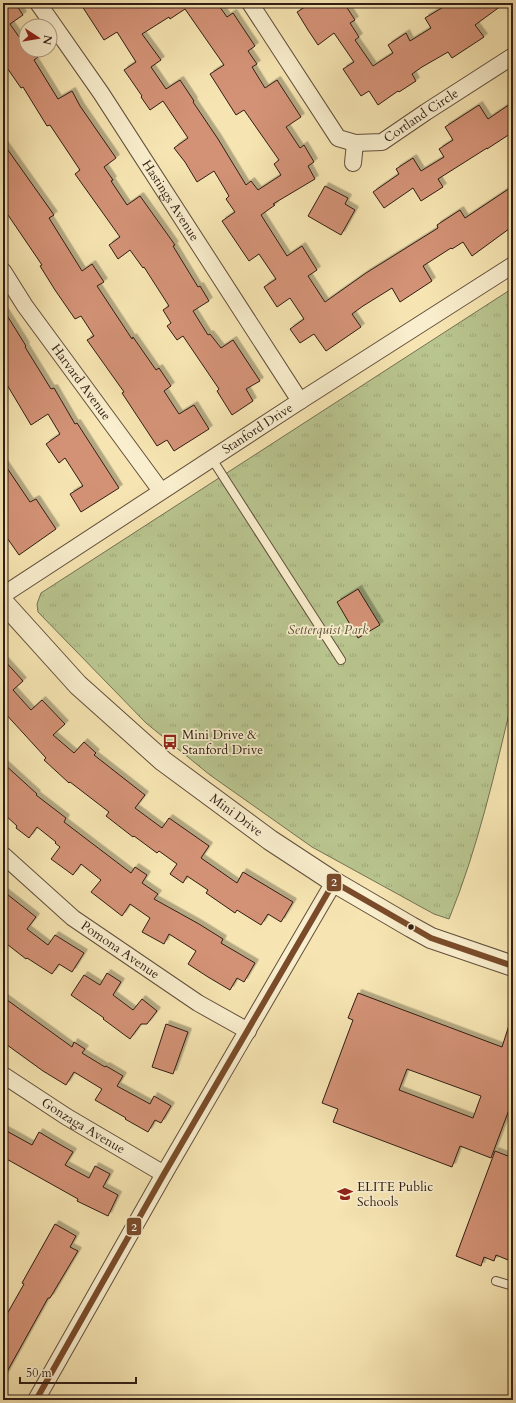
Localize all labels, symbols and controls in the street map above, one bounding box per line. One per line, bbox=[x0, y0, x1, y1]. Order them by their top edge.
north arrow bbox=[18, 18, 58, 58]
text: N bbox=[39, 34, 56, 47]
street label: Cortland Circle bbox=[380, 84, 462, 147]
street label: Hastings Avenue bbox=[138, 157, 203, 245]
street label: Harvard Avenue bbox=[47, 340, 115, 424]
street label: Stanford Drive bbox=[219, 399, 297, 459]
park label: Setterquist Park bbox=[288, 621, 369, 639]
place label: Mini Drive & Stanford Drive bbox=[182, 726, 263, 759]
bus stop icon: Mini Drive & Stanford Drive bbox=[161, 733, 179, 751]
street label: Mini Drive bbox=[206, 789, 267, 841]
line badge: 2 bbox=[326, 873, 342, 892]
text: 2 bbox=[331, 875, 337, 890]
street label: Pomona Avenue bbox=[77, 917, 163, 983]
unlabelled marker bbox=[406, 922, 416, 932]
street label: Gonzaga Avenue bbox=[38, 1094, 128, 1158]
place label: ELITE Public Schools bbox=[357, 1178, 433, 1211]
school or university icon: ELITE Public Schools bbox=[336, 1185, 354, 1203]
line badge: 2 bbox=[126, 1217, 142, 1236]
text: 2 bbox=[131, 1220, 137, 1235]
scale bar bbox=[20, 1359, 136, 1385]
text: 50 m bbox=[26, 1365, 53, 1381]

